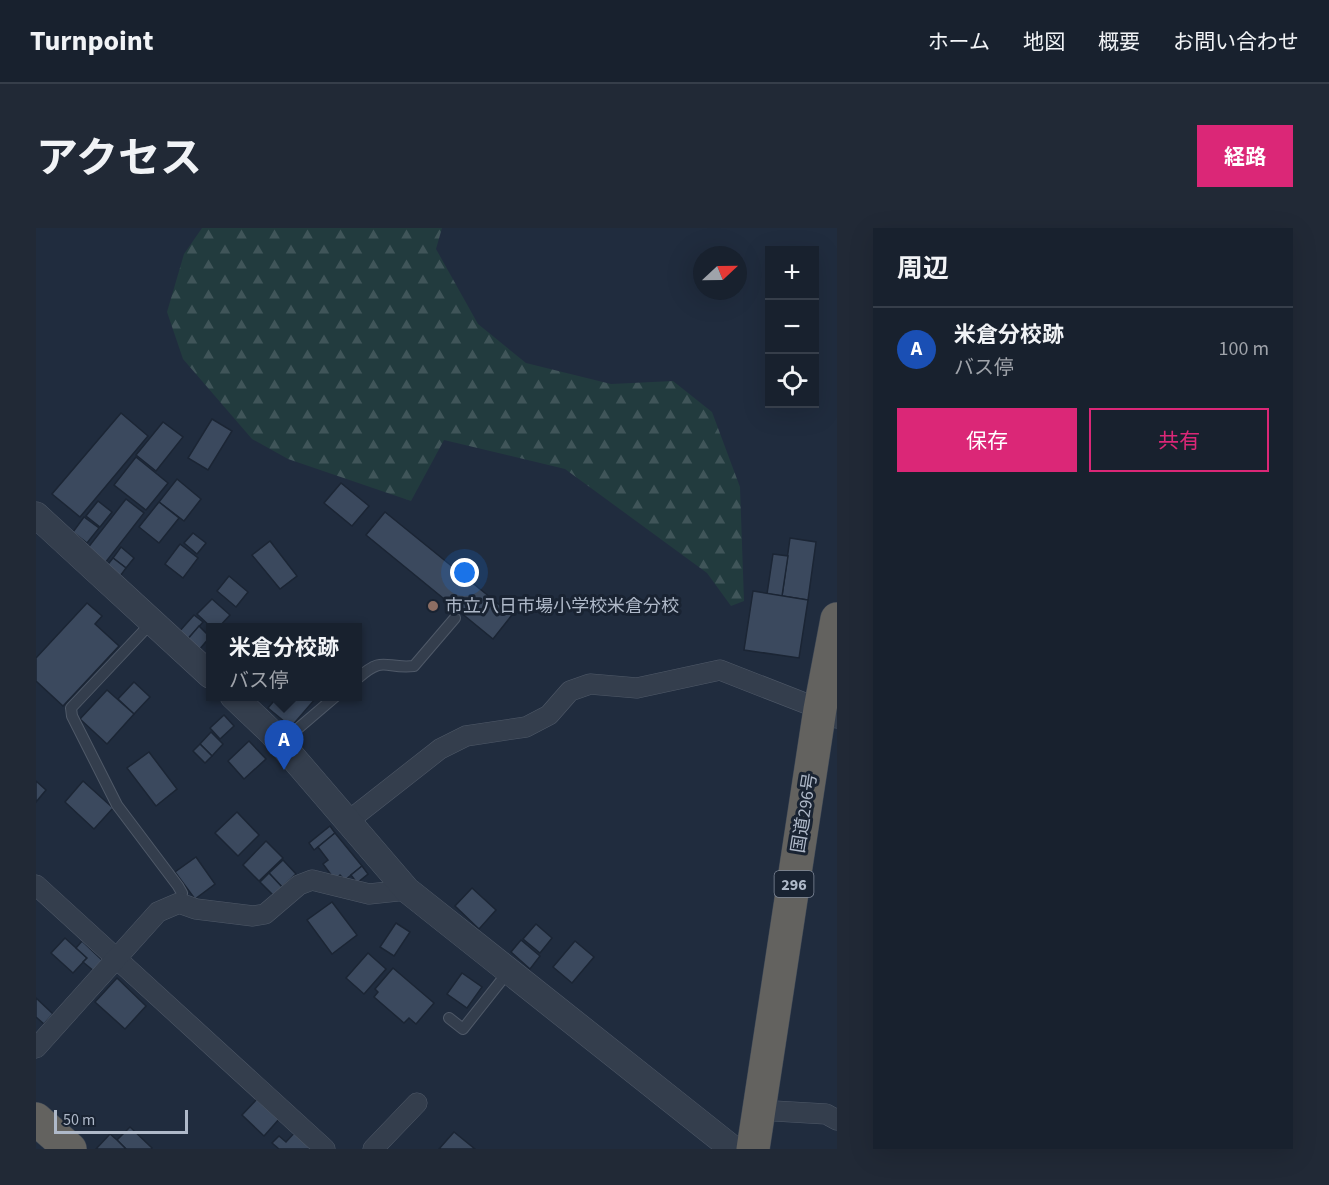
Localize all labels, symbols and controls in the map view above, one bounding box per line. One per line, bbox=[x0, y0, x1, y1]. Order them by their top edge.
text: Turnpoint bbox=[30, 21, 154, 61]
text: ホーム bbox=[928, 27, 990, 57]
text: 地図 bbox=[1023, 27, 1065, 57]
text: 概要 bbox=[1098, 27, 1140, 57]
text: お問い合わせ bbox=[1173, 27, 1299, 57]
button: 経路 bbox=[1197, 125, 1293, 187]
text: アクセス bbox=[36, 129, 202, 189]
north arrow bbox=[693, 246, 747, 300]
map controls bbox=[765, 246, 819, 408]
button: + bbox=[765, 246, 819, 300]
text: 周辺 bbox=[897, 250, 949, 287]
button: − bbox=[765, 300, 819, 354]
text: 米倉分校跡 bbox=[954, 319, 1064, 351]
text: A bbox=[911, 335, 922, 363]
text: 100 m bbox=[1219, 335, 1269, 363]
button: locate bbox=[765, 354, 819, 408]
text: バス停 bbox=[954, 354, 1014, 382]
button: 保存 bbox=[897, 408, 1077, 472]
button: 共有 bbox=[1089, 408, 1269, 472]
your location bbox=[450, 558, 479, 587]
place label: 市立八日市場小学校米倉分校 bbox=[445, 594, 679, 619]
marker: 市立八日市場小学校米倉分校 bbox=[426, 599, 440, 613]
popup bbox=[206, 623, 362, 701]
text: 米倉分校跡 bbox=[229, 632, 339, 664]
text: バス停 bbox=[229, 667, 289, 695]
pin: A bbox=[264, 720, 304, 770]
street label: 国道296号 bbox=[786, 771, 823, 855]
road number: 296 bbox=[774, 871, 813, 897]
scale bar bbox=[54, 1107, 188, 1134]
text: 50 m bbox=[63, 1109, 95, 1131]

